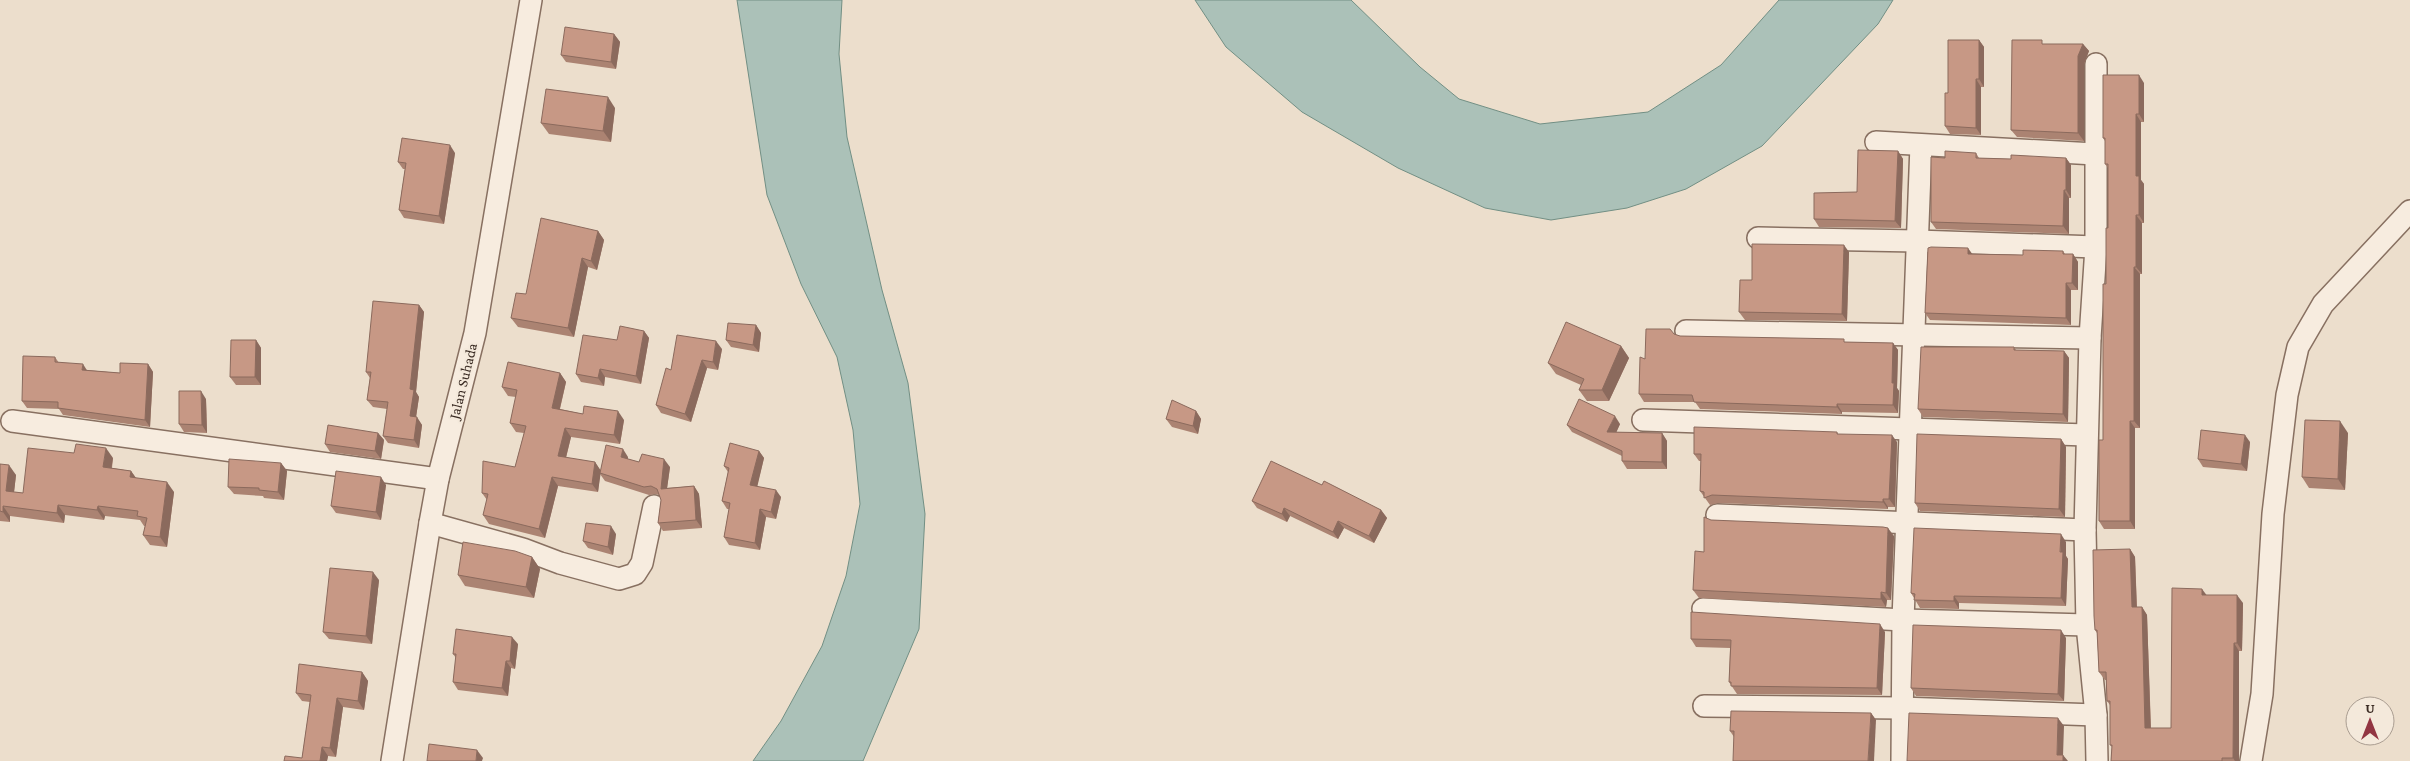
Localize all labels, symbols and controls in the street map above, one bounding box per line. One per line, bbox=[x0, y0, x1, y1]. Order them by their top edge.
street label: Jalan Suhada bbox=[445, 341, 481, 423]
north arrow bbox=[2345, 696, 2395, 746]
text: U bbox=[2365, 700, 2375, 716]

